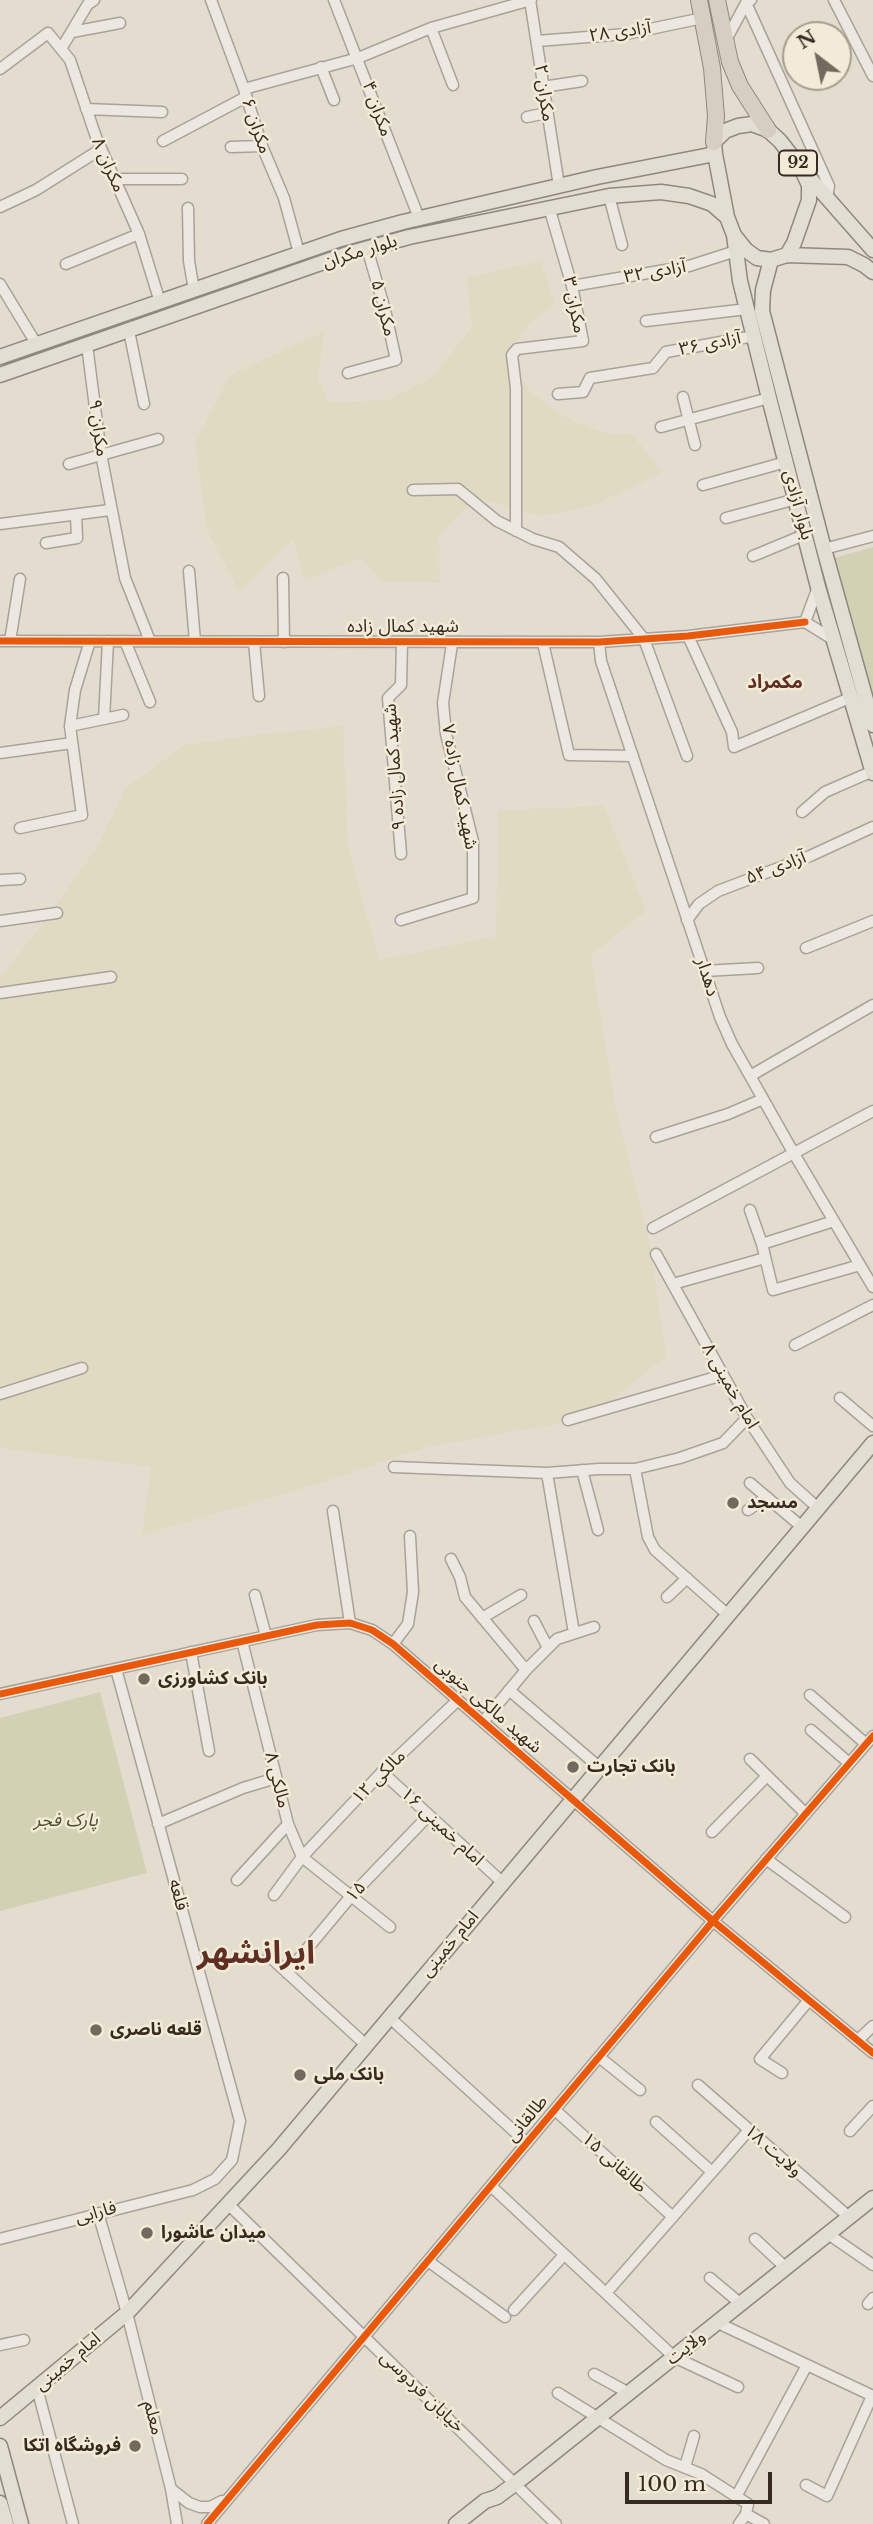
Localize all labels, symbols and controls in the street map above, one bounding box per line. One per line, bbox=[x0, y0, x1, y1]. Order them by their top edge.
street label: آزادی ۲۸ bbox=[587, 17, 653, 47]
north arrow bbox=[782, 21, 852, 91]
text: N bbox=[793, 25, 820, 54]
street label: مکران ۲ bbox=[529, 63, 559, 123]
street label: مکران ۴ bbox=[357, 78, 397, 140]
street label: مکران ۶ bbox=[236, 95, 276, 157]
street label: مکران ۸ bbox=[86, 134, 130, 196]
road number: 92 bbox=[779, 150, 817, 176]
street label: بلوار مکران bbox=[320, 230, 400, 274]
street label: آزادی ۳۲ bbox=[622, 256, 688, 288]
street label: مکران ۳ bbox=[558, 275, 590, 335]
street label: مکران ۵ bbox=[366, 278, 400, 338]
street label: آزادی ۳۶ bbox=[677, 327, 743, 361]
street label: مکران ۹ bbox=[83, 398, 113, 458]
street label: بلوار آزادی bbox=[778, 468, 818, 542]
street label: شهید کمال زاده bbox=[347, 616, 459, 638]
district label: مکمراد bbox=[747, 672, 803, 694]
street label: شهید کمال زاده ۹ bbox=[380, 703, 410, 831]
street label: شهید کمال زاده ۷ bbox=[436, 723, 482, 851]
street label: آزادی ۵۴ bbox=[743, 847, 809, 889]
street label: دهدار bbox=[691, 955, 723, 999]
street label: امام خمینی ۸ bbox=[697, 1339, 763, 1433]
place label: مسجد bbox=[747, 1492, 798, 1514]
marker: مسجد bbox=[725, 1495, 741, 1511]
street label: شهید مالکی جنوبی bbox=[430, 1654, 546, 1758]
place label: بانک کشاورزی bbox=[158, 1668, 268, 1690]
marker: بانک کشاورزی bbox=[136, 1671, 152, 1687]
street label: مالکی ۱۲ bbox=[347, 1745, 411, 1809]
street label: مالکی ۸ bbox=[260, 1750, 294, 1810]
place label: بانک تجارت bbox=[587, 1756, 676, 1778]
marker: بانک تجارت bbox=[565, 1759, 581, 1775]
street label: امام خمینی ۱۶ bbox=[396, 1783, 488, 1871]
park label: پارک فجر bbox=[34, 1810, 98, 1832]
street label: قلعه bbox=[163, 1877, 193, 1913]
street label: ۱۵ bbox=[341, 1877, 371, 1907]
street label: امام خمینی bbox=[416, 1906, 484, 1982]
district label: ایرانشهر bbox=[197, 1935, 315, 1973]
place label: قلعه ناصری bbox=[110, 2019, 202, 2041]
marker: قلعه ناصری bbox=[88, 2022, 104, 2038]
place label: بانک ملی bbox=[314, 2064, 384, 2086]
marker: بانک ملی bbox=[292, 2067, 308, 2083]
street label: طالقانی bbox=[501, 2091, 553, 2147]
street label: ولایت ۱۸ bbox=[740, 2120, 806, 2182]
street label: طالقانی ۱۵ bbox=[577, 2128, 651, 2198]
street label: فارابی bbox=[73, 2197, 119, 2229]
place label: میدان عاشورا bbox=[161, 2222, 266, 2244]
marker: میدان عاشورا bbox=[139, 2225, 155, 2241]
street label: ولایت bbox=[662, 2326, 710, 2370]
street label: امام خمینی bbox=[30, 2328, 106, 2396]
street label: خیابان فردوسی bbox=[375, 2346, 469, 2438]
street label: معلم bbox=[138, 2399, 168, 2437]
place label: فروشگاه اتکا bbox=[23, 2435, 121, 2457]
marker: فروشگاه اتکا bbox=[127, 2438, 143, 2454]
scale bar bbox=[628, 2458, 775, 2502]
text: 100 m bbox=[638, 2471, 706, 2497]

